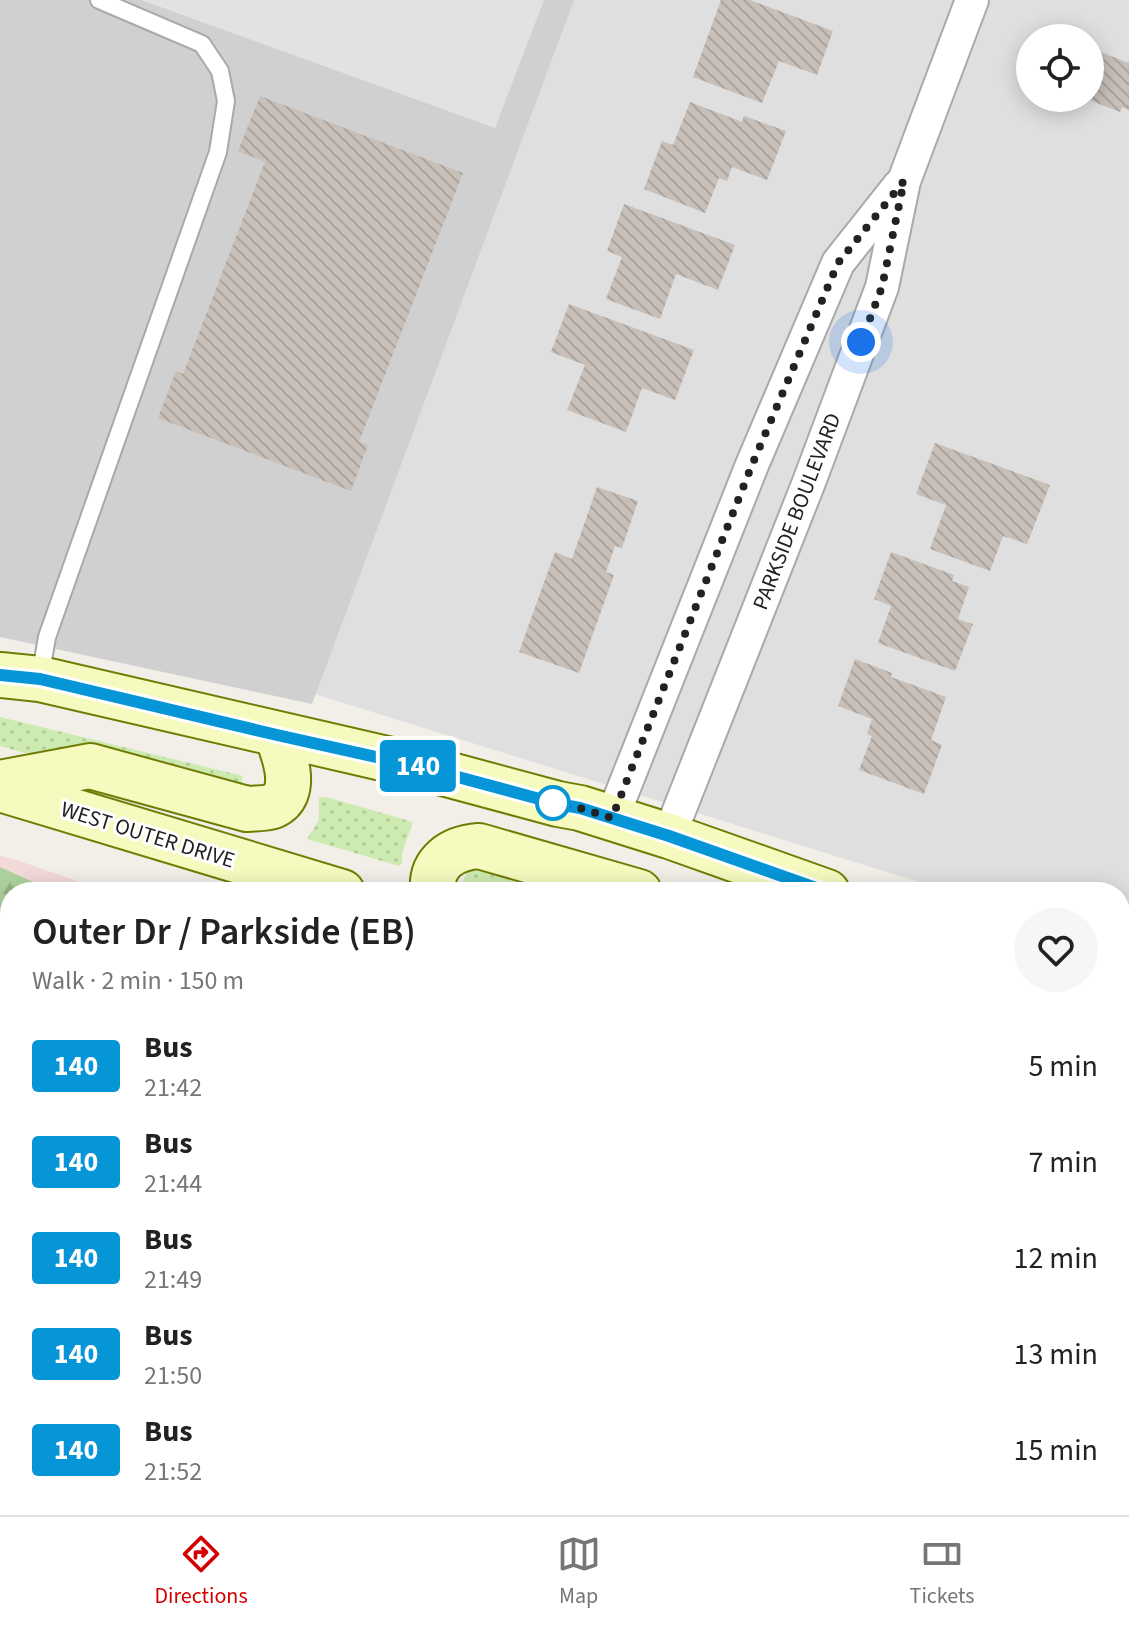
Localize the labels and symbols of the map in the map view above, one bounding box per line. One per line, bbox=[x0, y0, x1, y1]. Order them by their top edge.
your location bbox=[841, 322, 881, 362]
street label: PARKSIDE BOULEVARD bbox=[745, 408, 849, 614]
line badge: 140 bbox=[372, 740, 464, 792]
unlabelled marker bbox=[536, 786, 570, 820]
street label: WEST OUTER DRIVE bbox=[57, 793, 239, 877]

